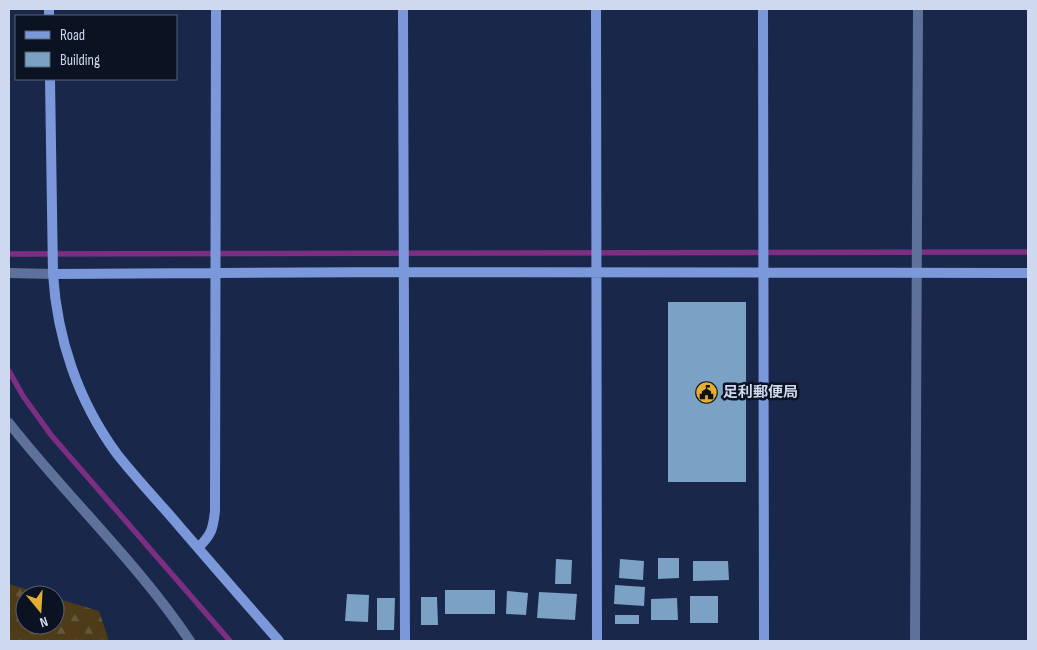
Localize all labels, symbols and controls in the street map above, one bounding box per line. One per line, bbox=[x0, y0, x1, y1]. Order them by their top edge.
legend bbox=[15, 15, 178, 80]
text: Road bbox=[60, 26, 85, 45]
text: Building bbox=[60, 51, 100, 70]
public building icon: 足利郵便局 bbox=[695, 380, 719, 404]
place label: 足利郵便局 bbox=[723, 383, 798, 402]
north arrow bbox=[15, 585, 65, 635]
text: N bbox=[38, 613, 50, 631]

